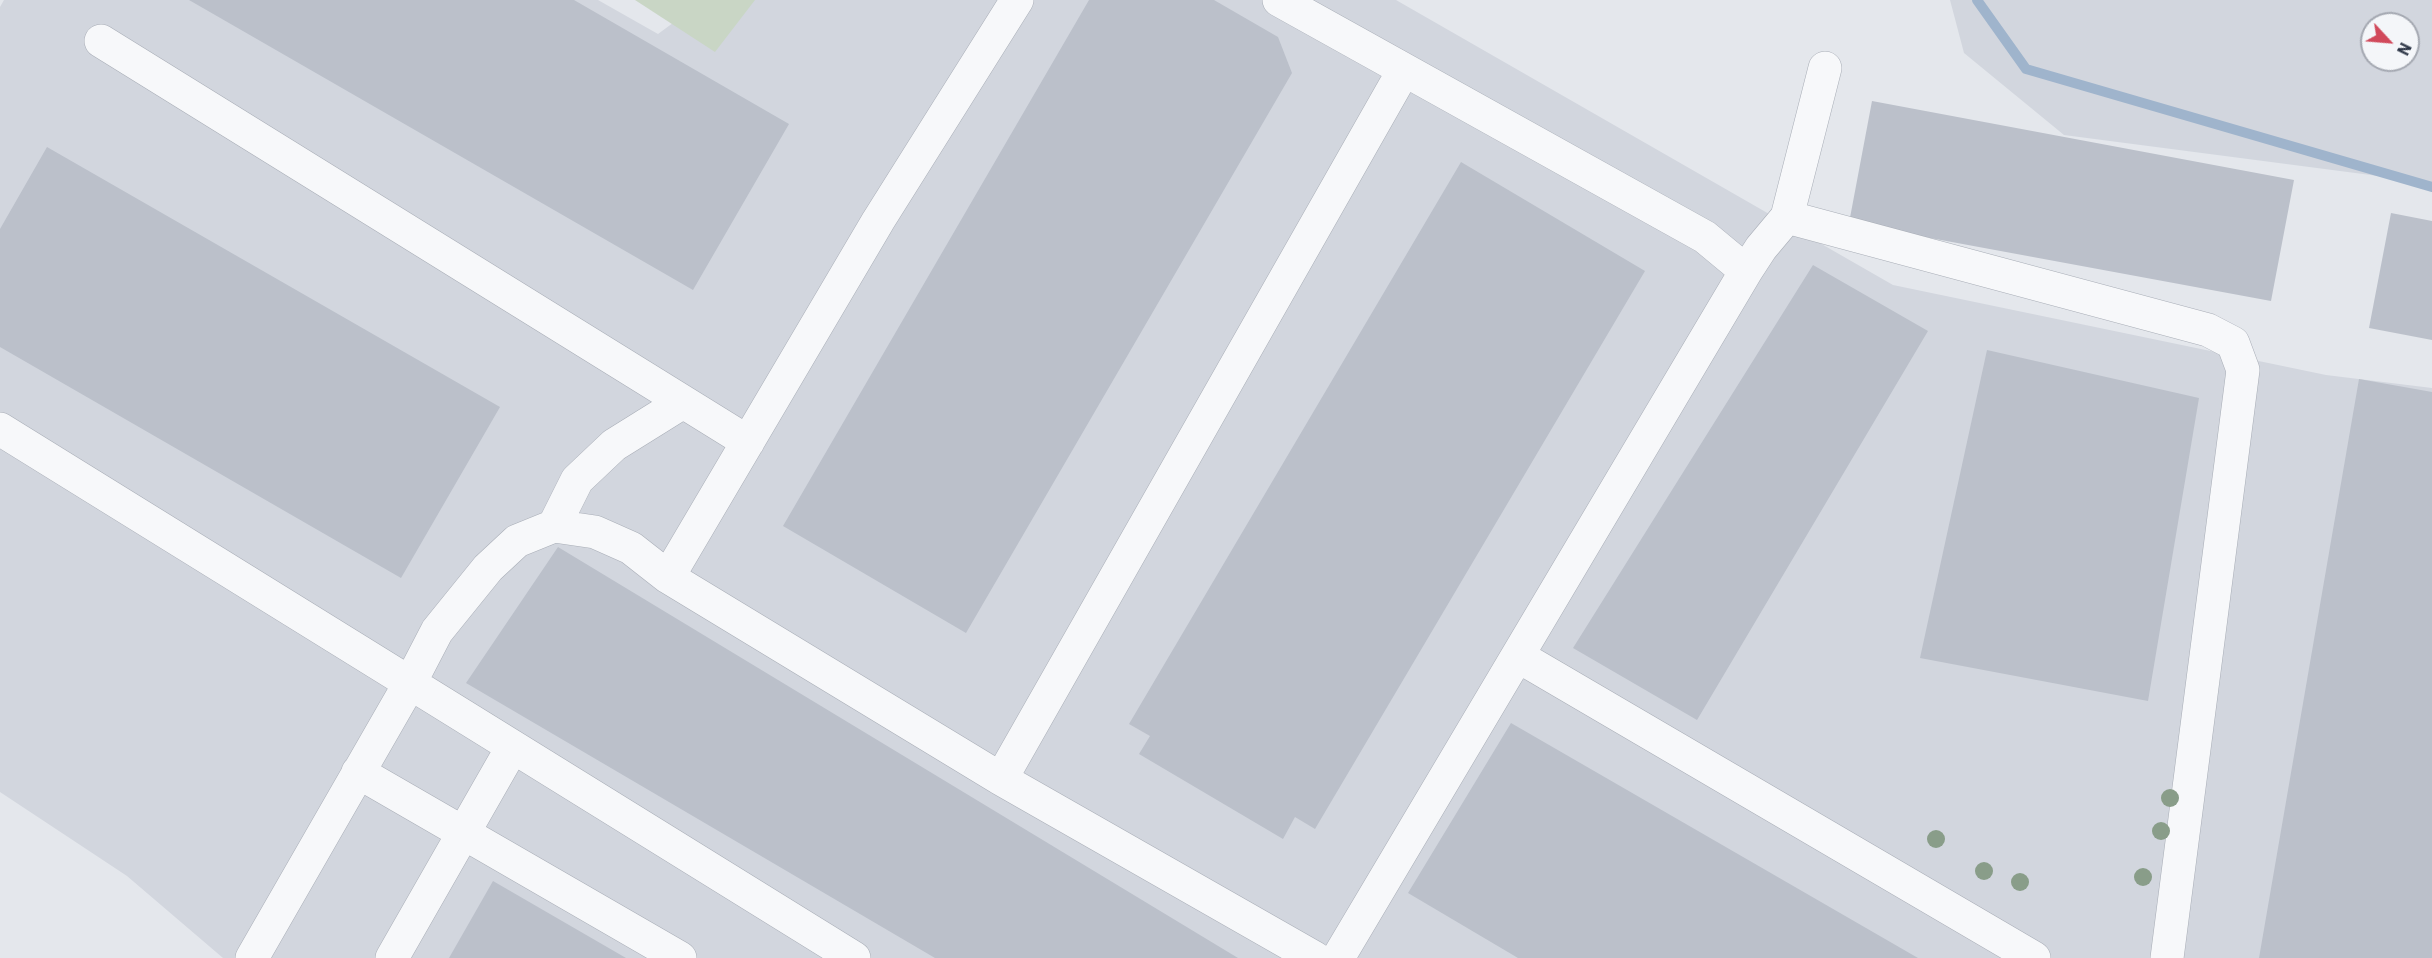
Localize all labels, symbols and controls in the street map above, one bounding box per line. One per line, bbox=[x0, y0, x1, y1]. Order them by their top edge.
north arrow bbox=[2360, 12, 2420, 72]
text: N bbox=[2393, 39, 2416, 59]

